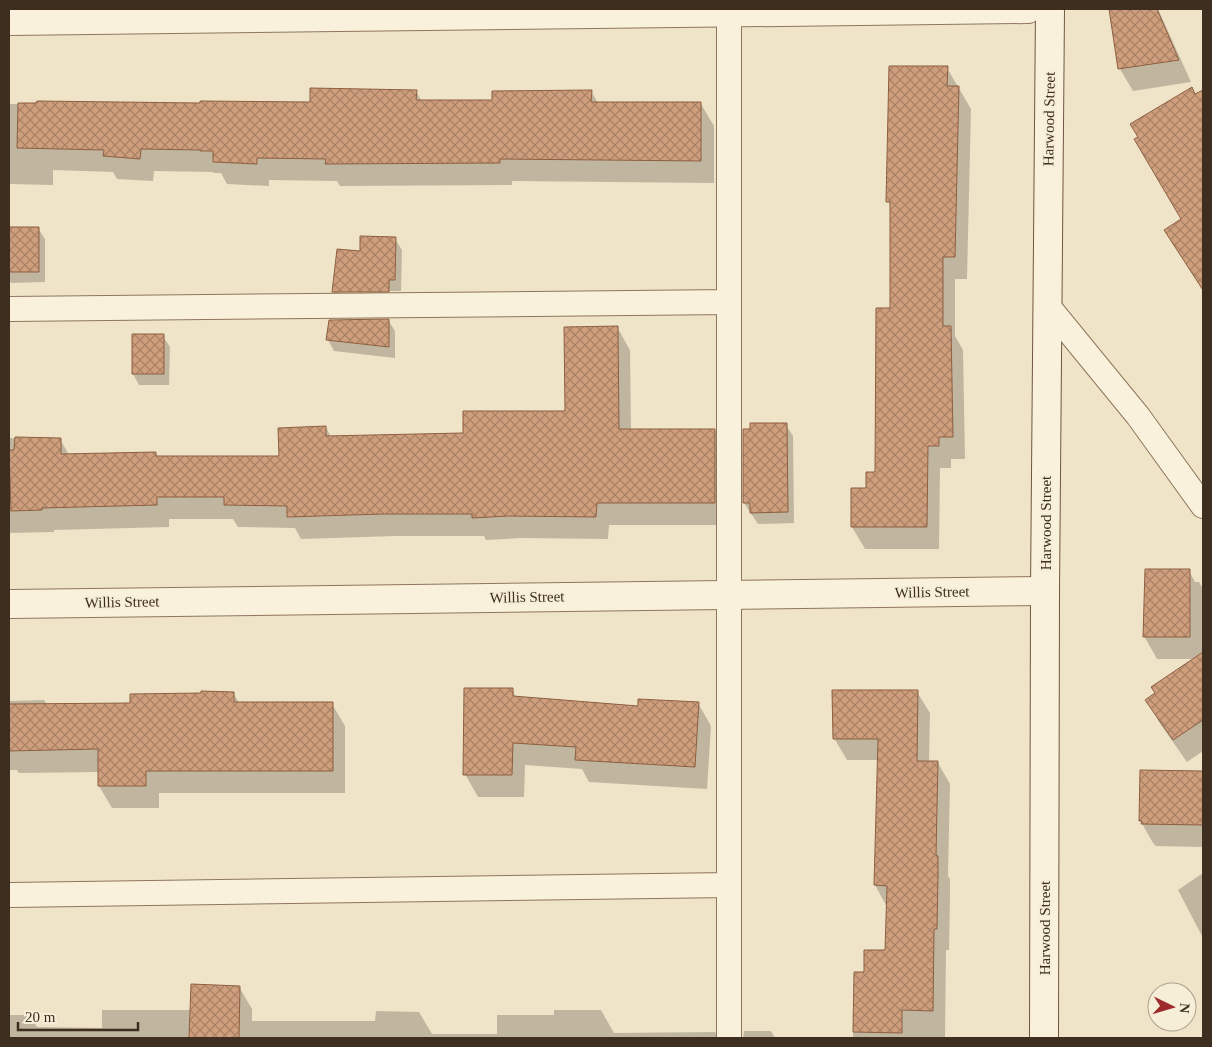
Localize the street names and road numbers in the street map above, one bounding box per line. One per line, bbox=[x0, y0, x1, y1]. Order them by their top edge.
street label: Harwood Street bbox=[1040, 71, 1058, 166]
street label: Harwood Street bbox=[1038, 475, 1054, 570]
street label: Willis Street bbox=[894, 583, 970, 601]
street label: Willis Street bbox=[489, 588, 565, 606]
street label: Willis Street bbox=[84, 593, 160, 611]
street label: Harwood Street bbox=[1037, 880, 1053, 975]

